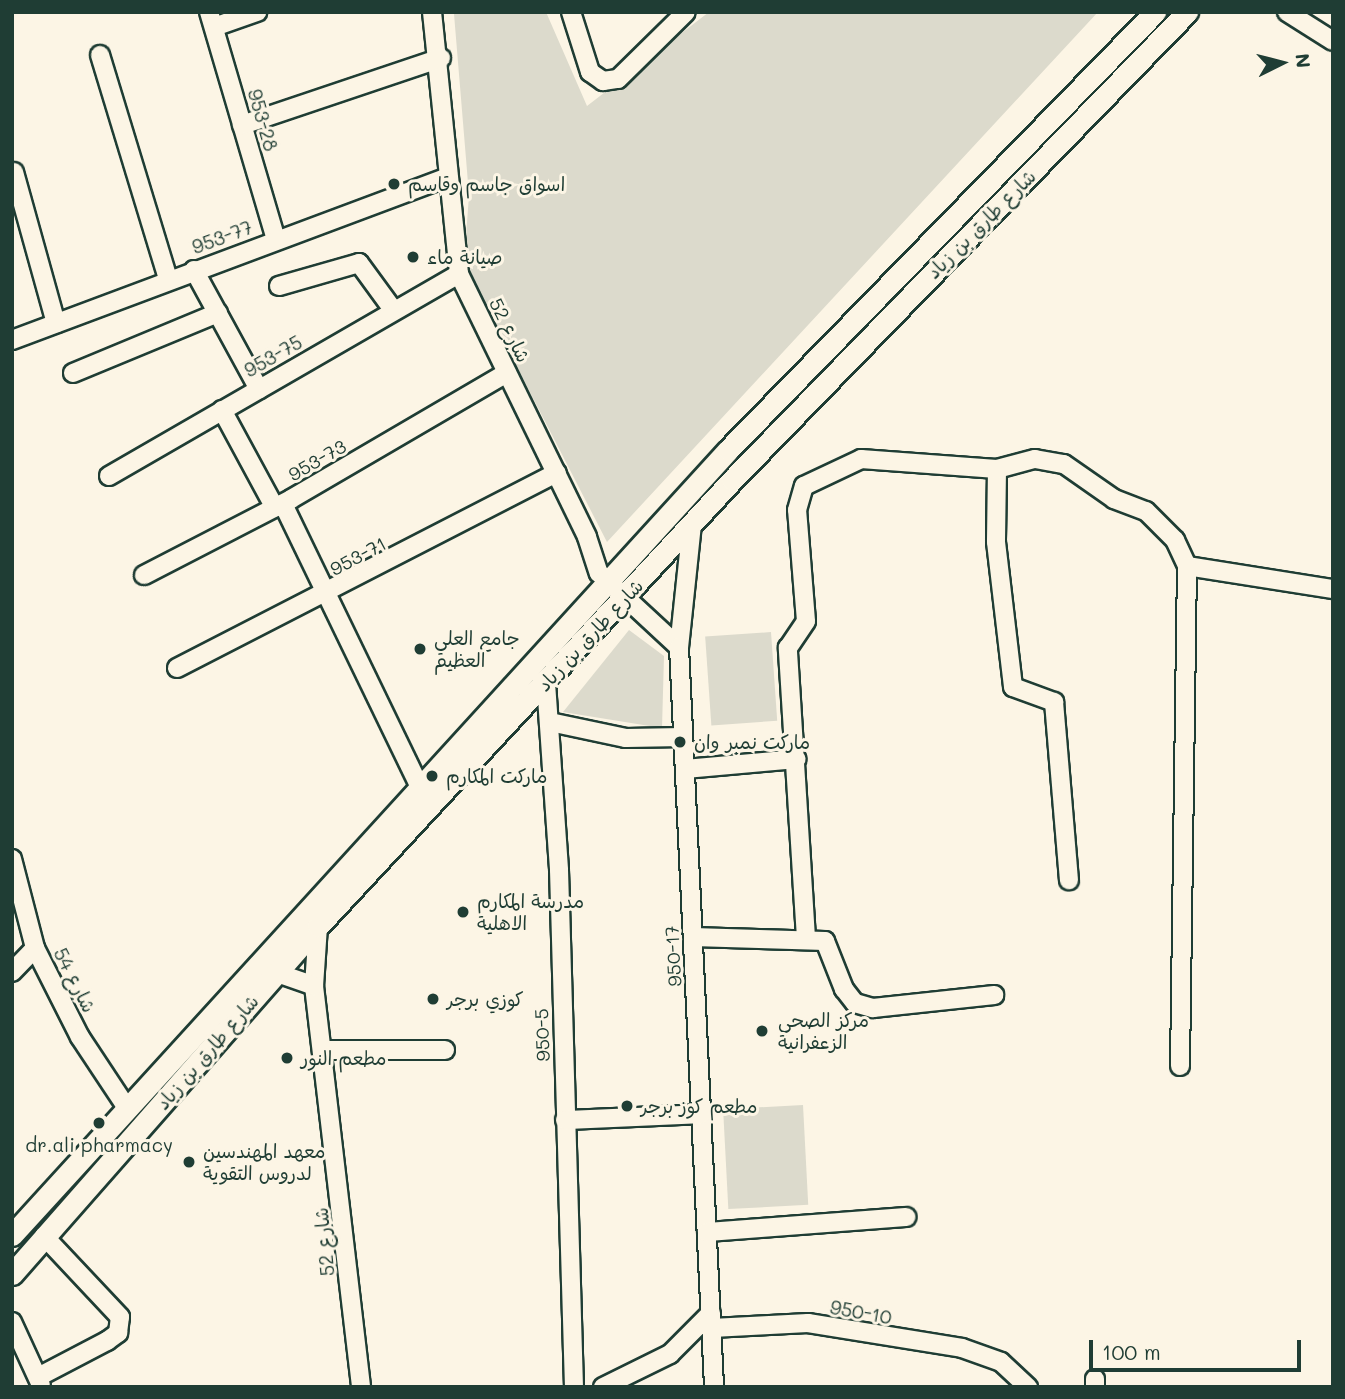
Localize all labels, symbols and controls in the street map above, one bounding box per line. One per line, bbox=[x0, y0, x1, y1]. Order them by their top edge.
north arrow bbox=[1247, 28, 1317, 98]
text: N bbox=[1290, 52, 1317, 69]
street label: 953-28 bbox=[243, 86, 283, 154]
street label: شارع طارق بن زياد bbox=[922, 165, 1040, 283]
place label: اسواق جاسم وقاسم bbox=[408, 173, 565, 195]
marker: اسواق جاسم وقاسم bbox=[386, 176, 402, 192]
street label: 953-77 bbox=[189, 216, 255, 258]
place label: صيانة ماء bbox=[427, 246, 502, 268]
marker: صيانة ماء bbox=[405, 249, 421, 265]
street label: شارع 52 bbox=[485, 294, 535, 366]
street label: 953-75 bbox=[240, 330, 306, 382]
street label: 953-73 bbox=[284, 434, 350, 486]
street label: 953-71 bbox=[326, 532, 390, 580]
street label: شارع طارق بن زياد bbox=[532, 574, 648, 696]
place label: جامع العلي العظيم bbox=[434, 627, 520, 671]
marker: جامع العلي العظيم bbox=[412, 641, 428, 657]
place label: ماركت نمبر وان bbox=[694, 731, 810, 753]
marker: ماركت نمبر وان bbox=[672, 734, 688, 750]
place label: ماركت المكارم bbox=[446, 765, 547, 787]
marker: ماركت المكارم bbox=[424, 768, 440, 784]
place label: مدرسة المكارم الاهلية bbox=[477, 890, 584, 934]
marker: مدرسة المكارم الاهلية bbox=[455, 904, 471, 920]
street label: 950-17 bbox=[660, 925, 686, 987]
street label: شارع 54 bbox=[49, 944, 101, 1016]
place label: كوزي برجر bbox=[447, 988, 524, 1010]
street label: شارع طارق بن زياد bbox=[151, 990, 263, 1114]
marker: كوزي برجر bbox=[425, 991, 441, 1007]
street label: 950-5 bbox=[530, 1008, 554, 1062]
place label: مركز الصحي الزعفرانية bbox=[778, 1009, 869, 1053]
marker: مركز الصحي الزعفرانية bbox=[752, 1021, 772, 1041]
place label: مطعم النور bbox=[301, 1047, 386, 1069]
marker: مطعم النور bbox=[279, 1050, 295, 1066]
place label: مطعم كوز برجر bbox=[641, 1095, 757, 1117]
marker: مطعم كوز برجر bbox=[619, 1098, 635, 1114]
marker: dr.ali pharmacy bbox=[91, 1115, 107, 1131]
place label: dr.ali pharmacy bbox=[25, 1134, 173, 1156]
place label: معهد المهندسين لدروس التقوية bbox=[203, 1140, 325, 1184]
marker: معهد المهندسين لدروس التقوية bbox=[181, 1154, 197, 1170]
street label: شارع 52 bbox=[309, 1207, 339, 1277]
street label: 950-10 bbox=[828, 1295, 894, 1329]
scale bar bbox=[1093, 1326, 1305, 1370]
text: 100 m bbox=[1102, 1338, 1161, 1365]

